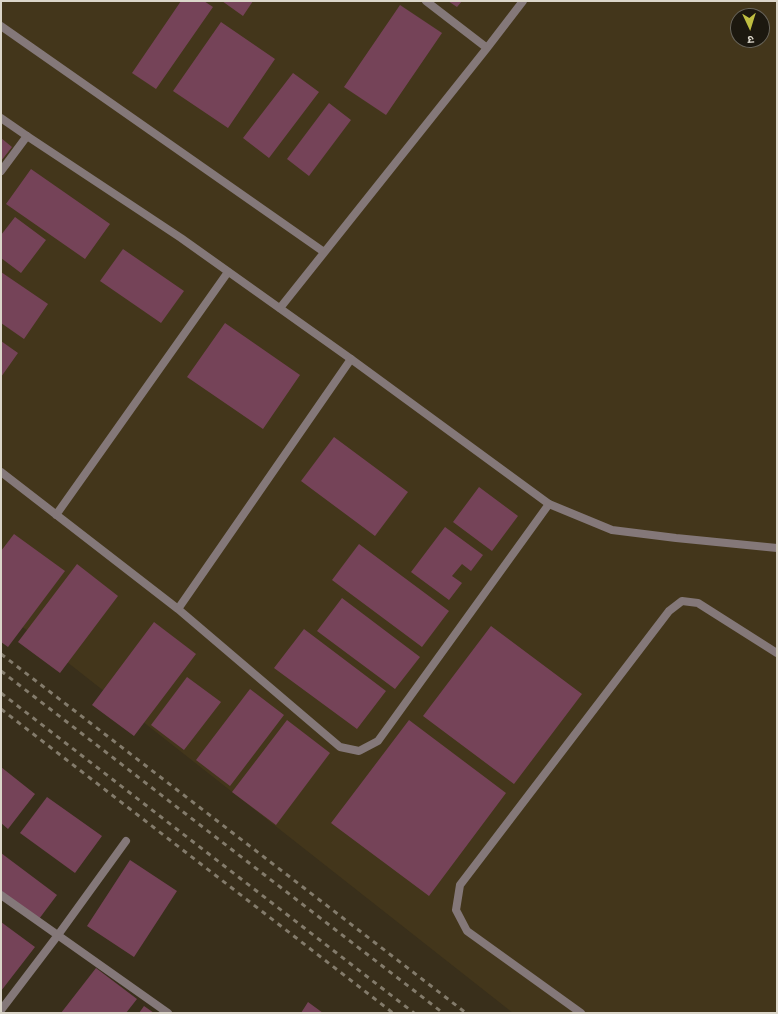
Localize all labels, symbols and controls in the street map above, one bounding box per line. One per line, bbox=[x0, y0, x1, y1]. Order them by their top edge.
north arrow bbox=[730, 8, 770, 48]
text: उ bbox=[747, 32, 755, 47]

